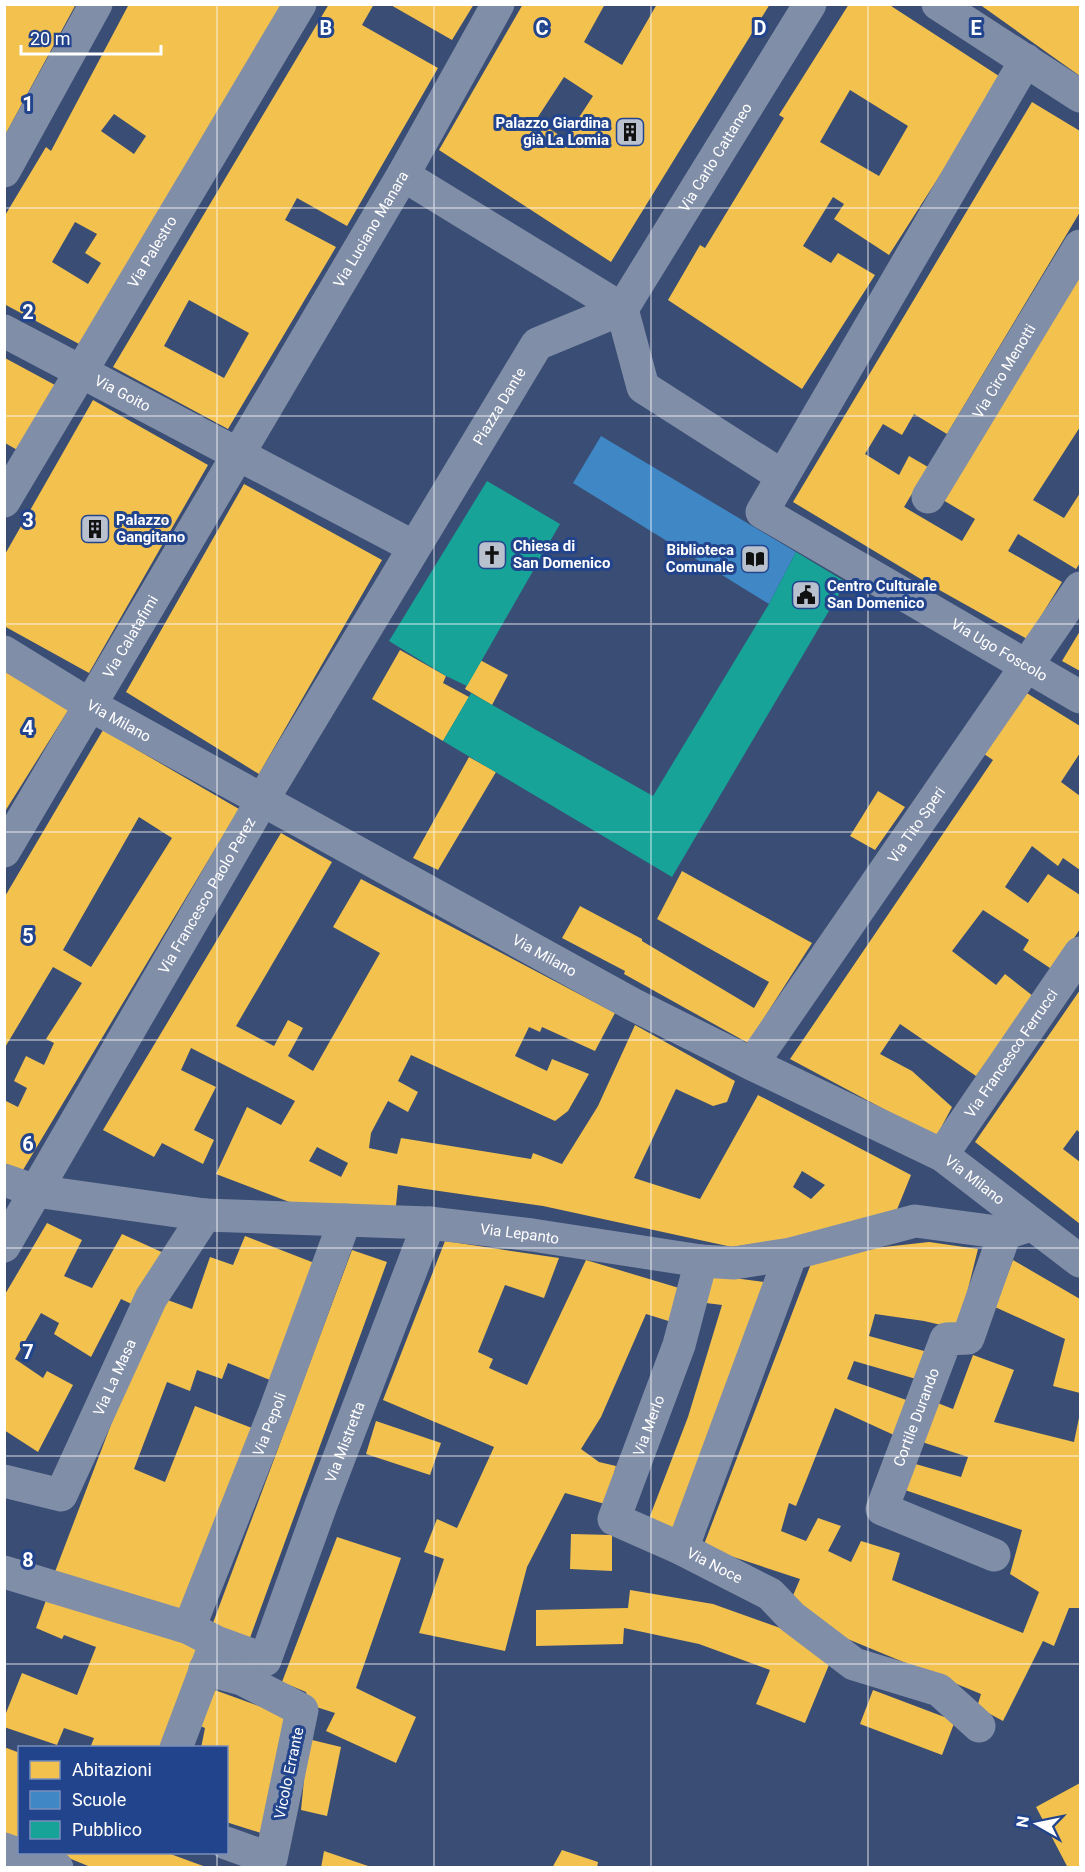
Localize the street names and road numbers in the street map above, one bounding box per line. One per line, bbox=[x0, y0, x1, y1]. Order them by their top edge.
street label: Via Carlo Cattaneo bbox=[675, 100, 756, 215]
street label: Via Luciano Manara bbox=[330, 168, 412, 291]
street label: Via Palestro bbox=[124, 213, 181, 291]
street label: Via Ciro Menotti bbox=[969, 321, 1040, 422]
street label: Piazza Dante bbox=[469, 364, 530, 448]
street label: Via Goito bbox=[91, 371, 154, 416]
street label: Via Calatafimi bbox=[99, 592, 162, 681]
street label: Via Ugo Foscolo bbox=[948, 615, 1051, 685]
street label: Via Milano bbox=[84, 696, 154, 746]
street label: Via Tito Speri bbox=[884, 784, 949, 867]
street label: Via Francesco Paolo Perez bbox=[155, 814, 259, 977]
street label: Via Milano bbox=[509, 931, 580, 981]
street label: Via Francesco Ferrucci bbox=[961, 986, 1062, 1121]
street label: Via Milano bbox=[941, 1151, 1008, 1209]
street label: Via Lepanto bbox=[479, 1220, 560, 1248]
street label: Via La Masa bbox=[89, 1336, 140, 1419]
street label: Cortile Durando bbox=[890, 1365, 943, 1469]
street label: Via Pepoli bbox=[249, 1390, 290, 1459]
street label: Via Merlo bbox=[629, 1393, 668, 1459]
street label: Via Mistretta bbox=[321, 1399, 369, 1485]
street label: Via Noce bbox=[684, 1544, 745, 1587]
street label: Vicolo Errante bbox=[271, 1725, 308, 1820]

